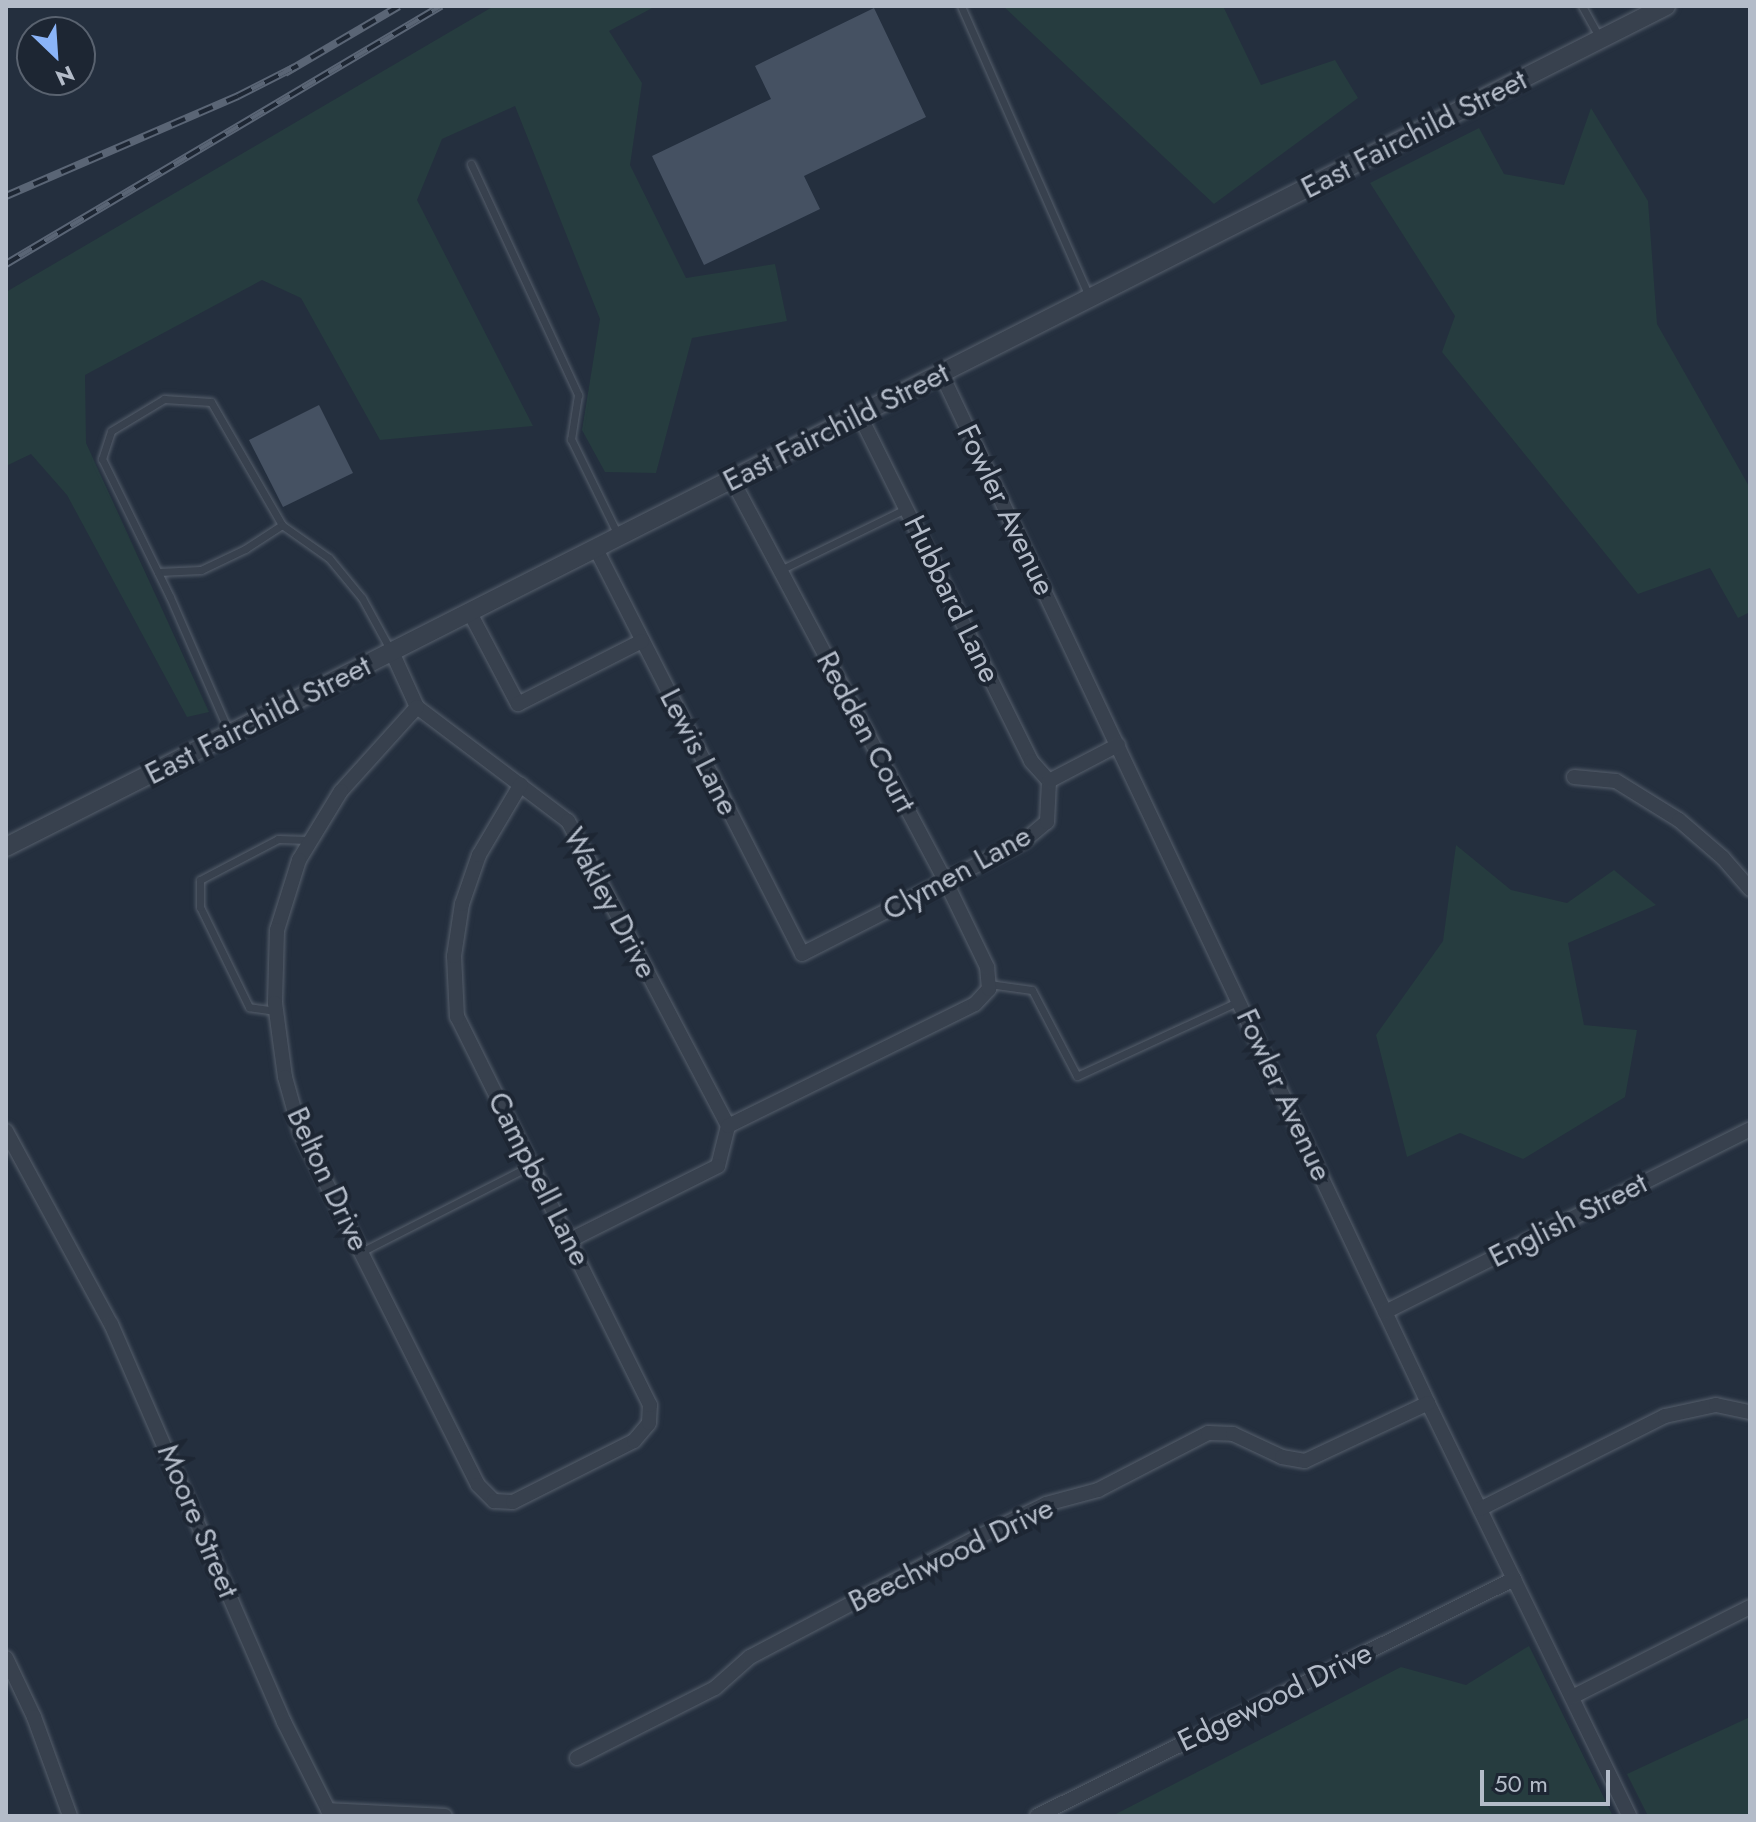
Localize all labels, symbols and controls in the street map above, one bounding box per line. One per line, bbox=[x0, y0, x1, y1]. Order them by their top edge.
north arrow bbox=[16, 16, 96, 96]
text: N bbox=[51, 58, 80, 94]
street label: East Fairchild Street bbox=[1295, 62, 1533, 206]
street label: East Fairchild Street bbox=[717, 355, 955, 499]
street label: Fowler Avenue bbox=[949, 419, 1063, 601]
street label: Hubbard Lane bbox=[896, 510, 1008, 688]
street label: Redden Court bbox=[809, 645, 923, 819]
street label: East Fairchild Street bbox=[139, 648, 377, 792]
street label: Lewis Lane bbox=[652, 683, 746, 821]
street label: Clymen Lane bbox=[877, 818, 1037, 928]
street label: Wakley Drive bbox=[555, 822, 665, 984]
street label: Fowler Avenue bbox=[1228, 1003, 1340, 1187]
street label: Campbell Lane bbox=[480, 1086, 598, 1272]
street label: Belton Drive bbox=[279, 1102, 377, 1256]
street label: English Street bbox=[1483, 1165, 1653, 1275]
street label: Moore Street bbox=[150, 1439, 246, 1603]
street label: Beechwood Drive bbox=[843, 1490, 1059, 1620]
street label: Edgewood Drive bbox=[1172, 1635, 1378, 1759]
scale bar bbox=[1484, 1754, 1614, 1804]
text: 50 m bbox=[1494, 1766, 1548, 1801]

